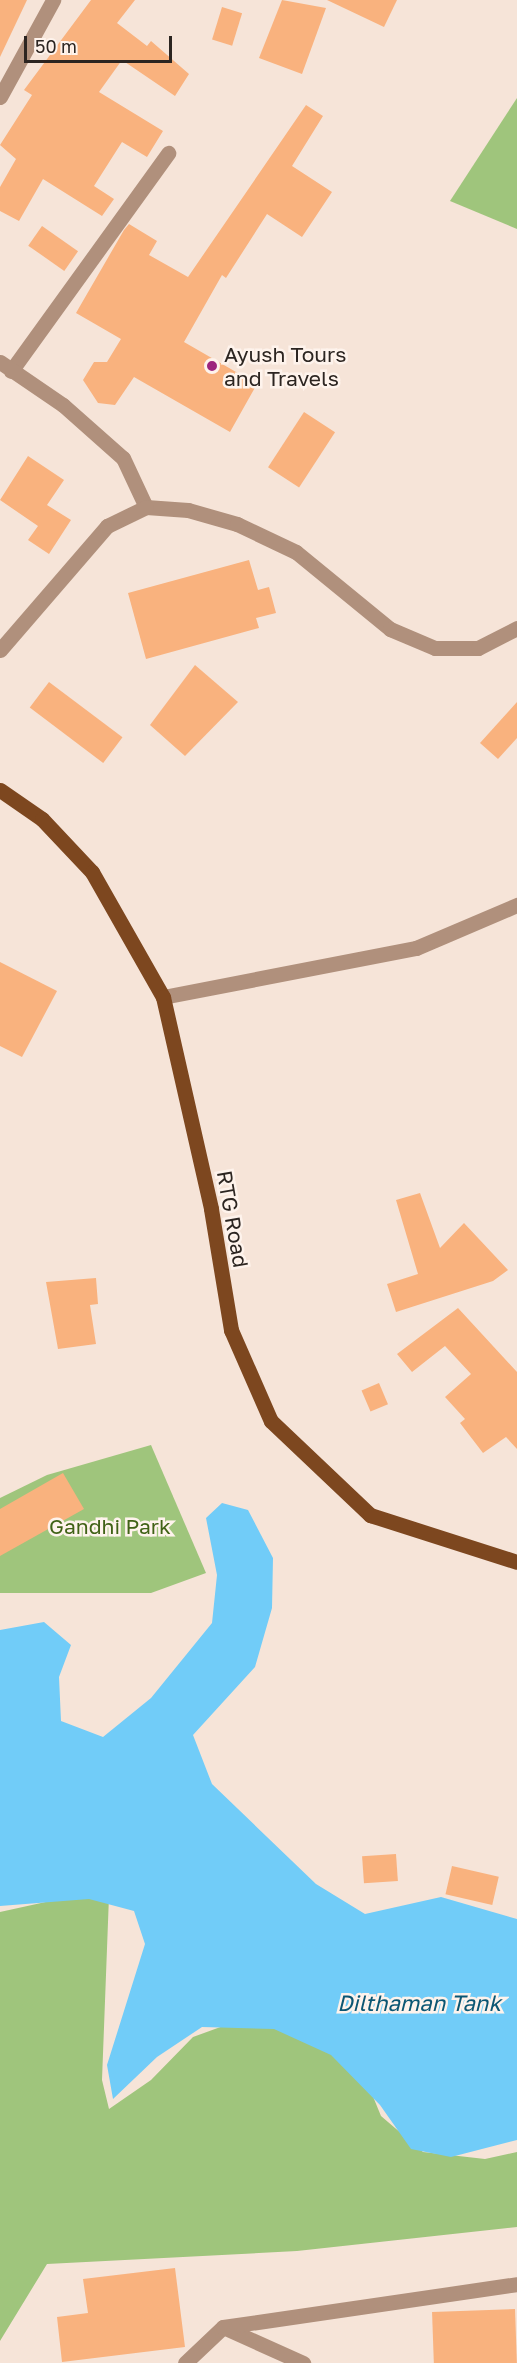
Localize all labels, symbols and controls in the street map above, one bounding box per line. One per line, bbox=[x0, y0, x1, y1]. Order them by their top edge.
scale bar bbox=[27, 24, 176, 62]
text: 50 m bbox=[35, 35, 77, 57]
place label: Ayush Tours and Travels bbox=[224, 341, 346, 391]
marker: Ayush Tours and Travels bbox=[205, 359, 219, 373]
street label: RTG Road bbox=[212, 1168, 254, 1270]
park label: Gandhi Park bbox=[49, 1513, 171, 1539]
water label: Dilthaman Tank bbox=[337, 1990, 501, 2016]

